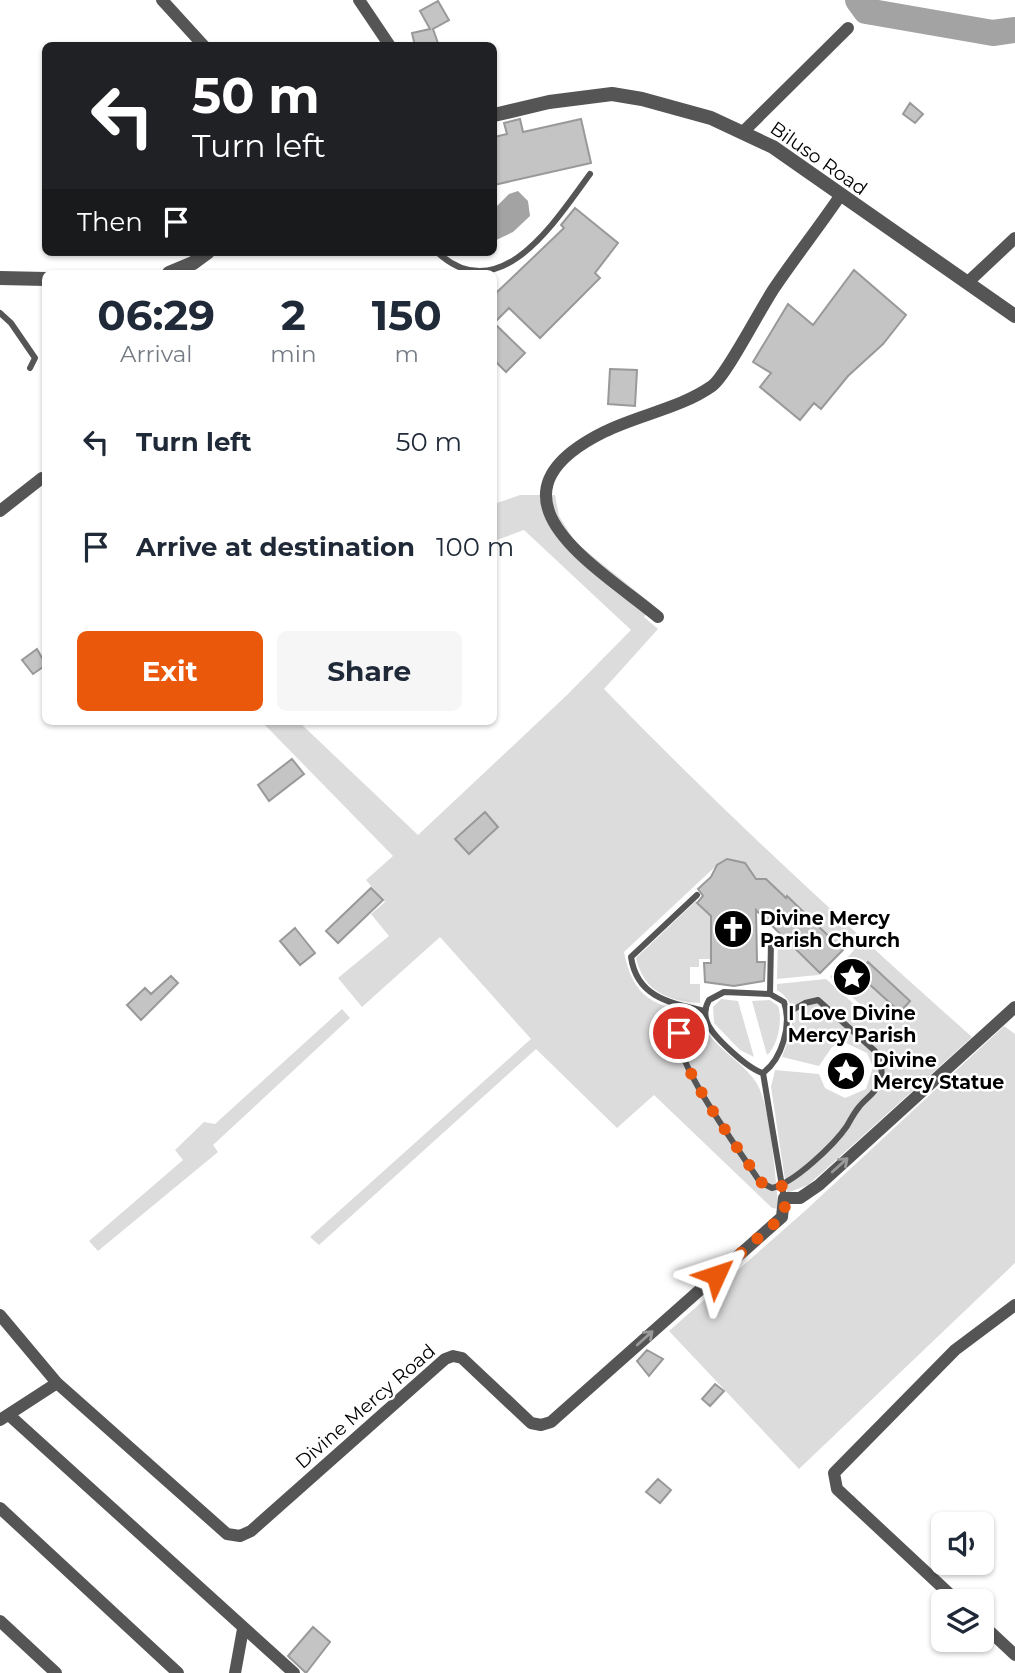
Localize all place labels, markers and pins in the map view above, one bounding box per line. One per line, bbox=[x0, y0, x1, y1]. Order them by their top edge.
place label: Divine Mercy Parish Church bbox=[760, 907, 900, 952]
church icon: Divine Mercy Parish Church bbox=[712, 908, 754, 950]
place icon: I Love Divine Mercy Parish bbox=[831, 956, 873, 998]
place label: I Love Divine Mercy Parish bbox=[788, 1002, 916, 1047]
pin bbox=[649, 1003, 709, 1063]
place label: Divine Mercy Statue bbox=[873, 1049, 1004, 1094]
place icon: Divine Mercy Statue bbox=[825, 1050, 867, 1092]

